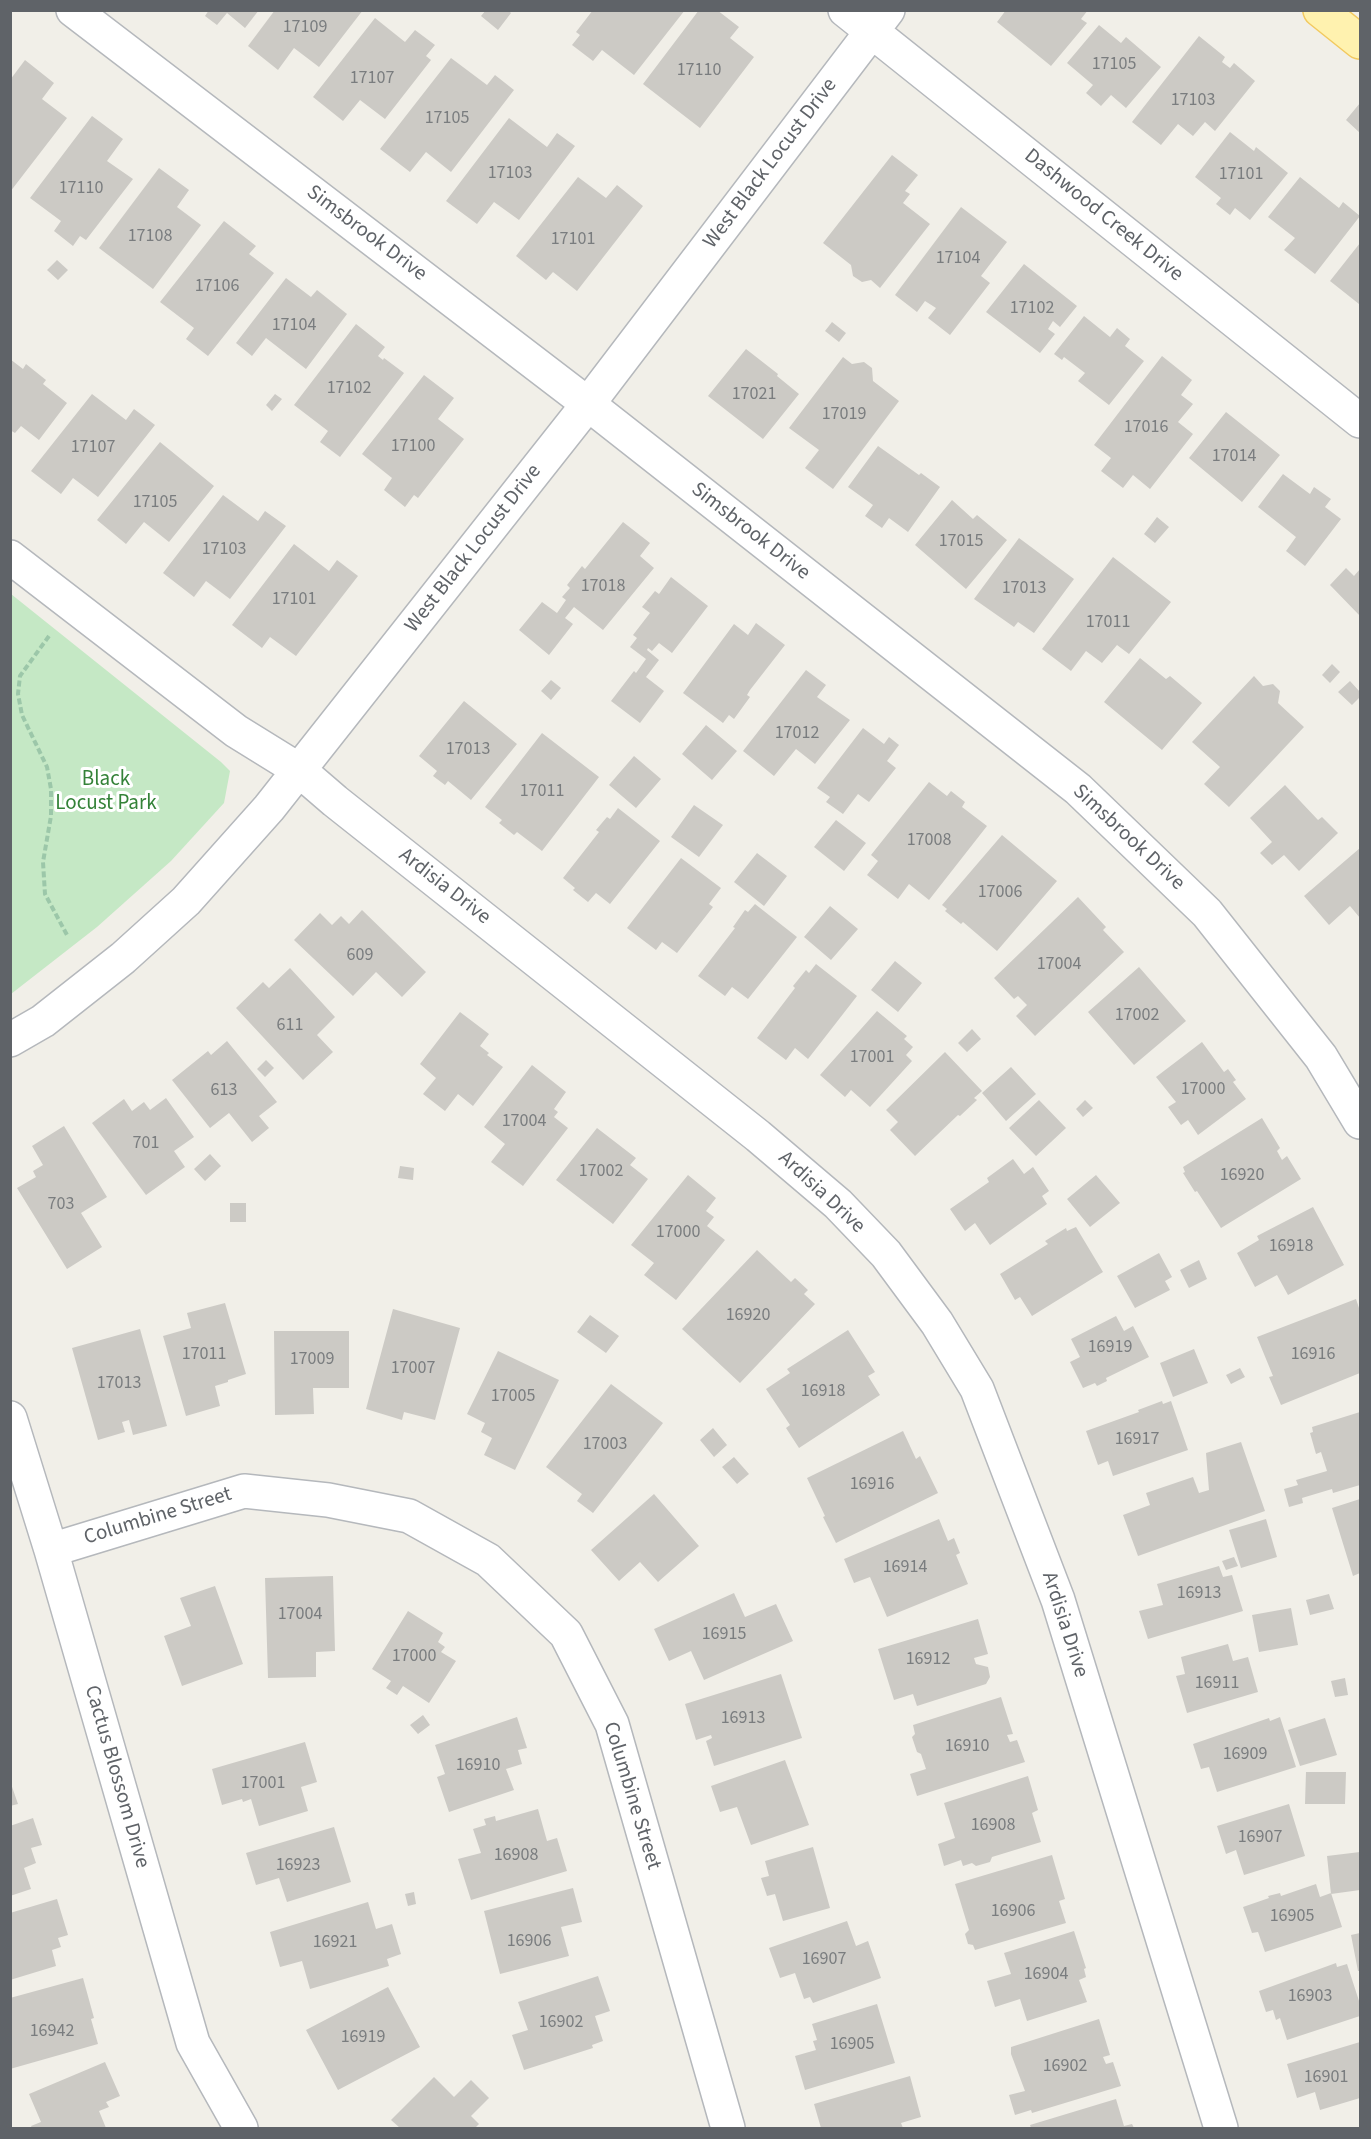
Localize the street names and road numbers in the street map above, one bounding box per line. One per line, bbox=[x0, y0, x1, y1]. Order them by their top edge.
street label: West Black Locust Drive bbox=[699, 74, 843, 254]
street label: Dashwood Creek Drive bbox=[1018, 144, 1188, 288]
street label: Simsbrook Drive bbox=[301, 181, 431, 287]
street label: West Black Locust Drive bbox=[400, 460, 548, 638]
street label: Simsbrook Drive bbox=[685, 478, 815, 586]
street label: Simsbrook Drive bbox=[1067, 780, 1189, 896]
street label: Ardisia Drive bbox=[393, 843, 495, 931]
street label: Ardisia Drive bbox=[772, 1146, 870, 1240]
street label: Columbine Street bbox=[81, 1483, 235, 1551]
street label: Ardisia Drive bbox=[1035, 1569, 1093, 1681]
street label: Cactus Blossom Drive bbox=[78, 1683, 154, 1871]
street label: Columbine Street bbox=[597, 1719, 665, 1873]

